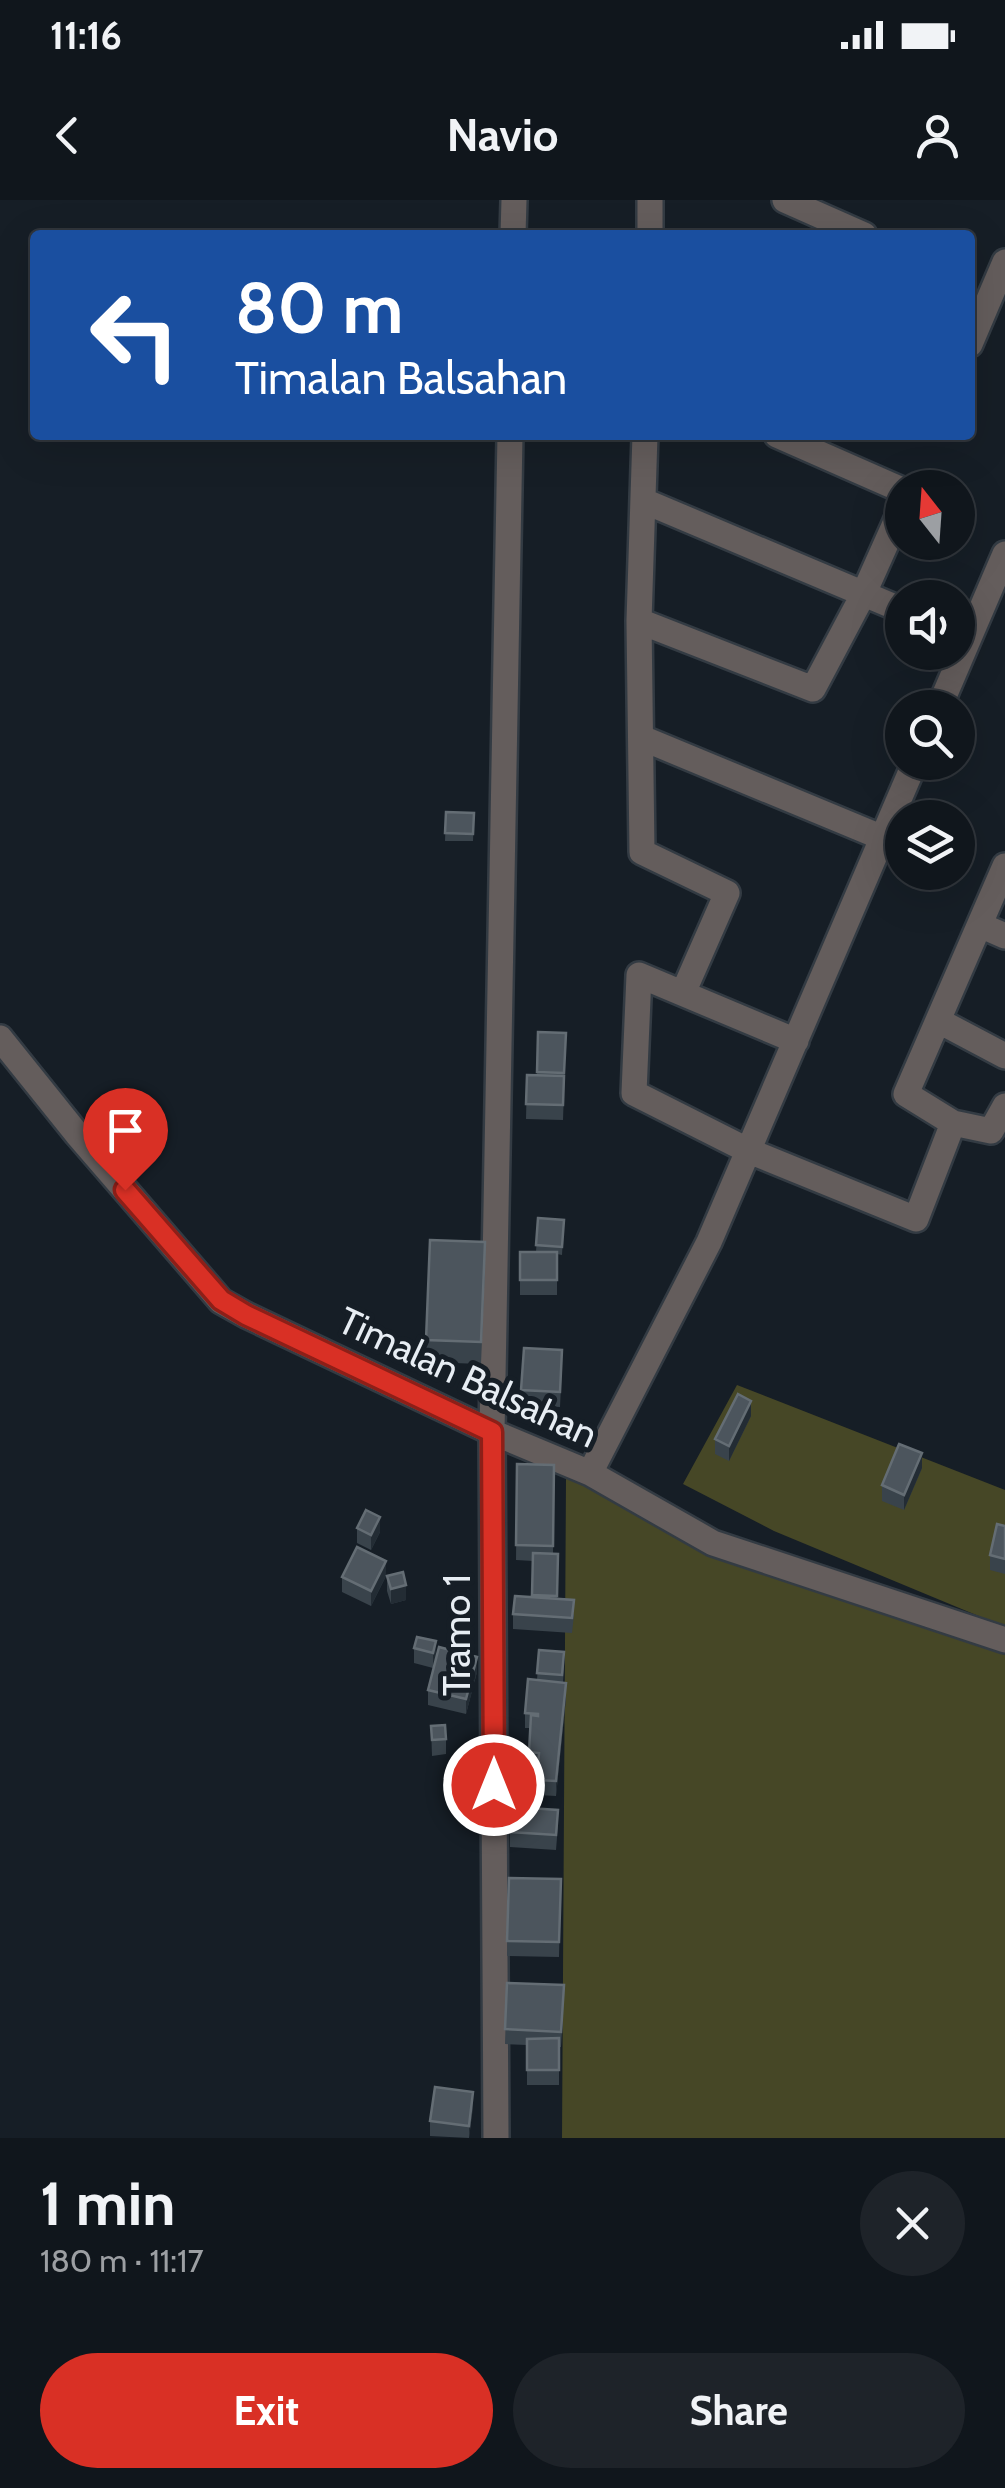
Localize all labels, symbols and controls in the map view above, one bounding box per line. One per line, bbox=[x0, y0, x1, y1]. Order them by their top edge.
text: 11:16 bbox=[50, 12, 122, 59]
icon: back bbox=[40, 108, 95, 163]
text: Navio bbox=[447, 108, 558, 162]
icon: person bbox=[910, 108, 965, 163]
text: 80 m bbox=[235, 265, 403, 351]
icon: left bbox=[70, 270, 200, 400]
text: Timalan Balsahan bbox=[235, 351, 567, 405]
north arrow bbox=[885, 470, 975, 560]
map controls bbox=[885, 470, 975, 890]
button: sound bbox=[885, 580, 975, 670]
button: search bbox=[885, 690, 975, 780]
button: layers bbox=[885, 800, 975, 890]
pin bbox=[83, 1088, 168, 1191]
icon: arrive bbox=[98, 1103, 153, 1158]
street label: Timalan Balsahan bbox=[331, 1296, 605, 1458]
street label: Tramo 1 bbox=[433, 1574, 480, 1696]
position arrow bbox=[442, 1733, 546, 1837]
text: 1 min bbox=[40, 2167, 175, 2240]
button: close bbox=[860, 2171, 965, 2276]
text: 180 m · 11:17 bbox=[40, 2241, 204, 2280]
button: Exit bbox=[40, 2353, 493, 2468]
button: Share bbox=[513, 2353, 965, 2468]

